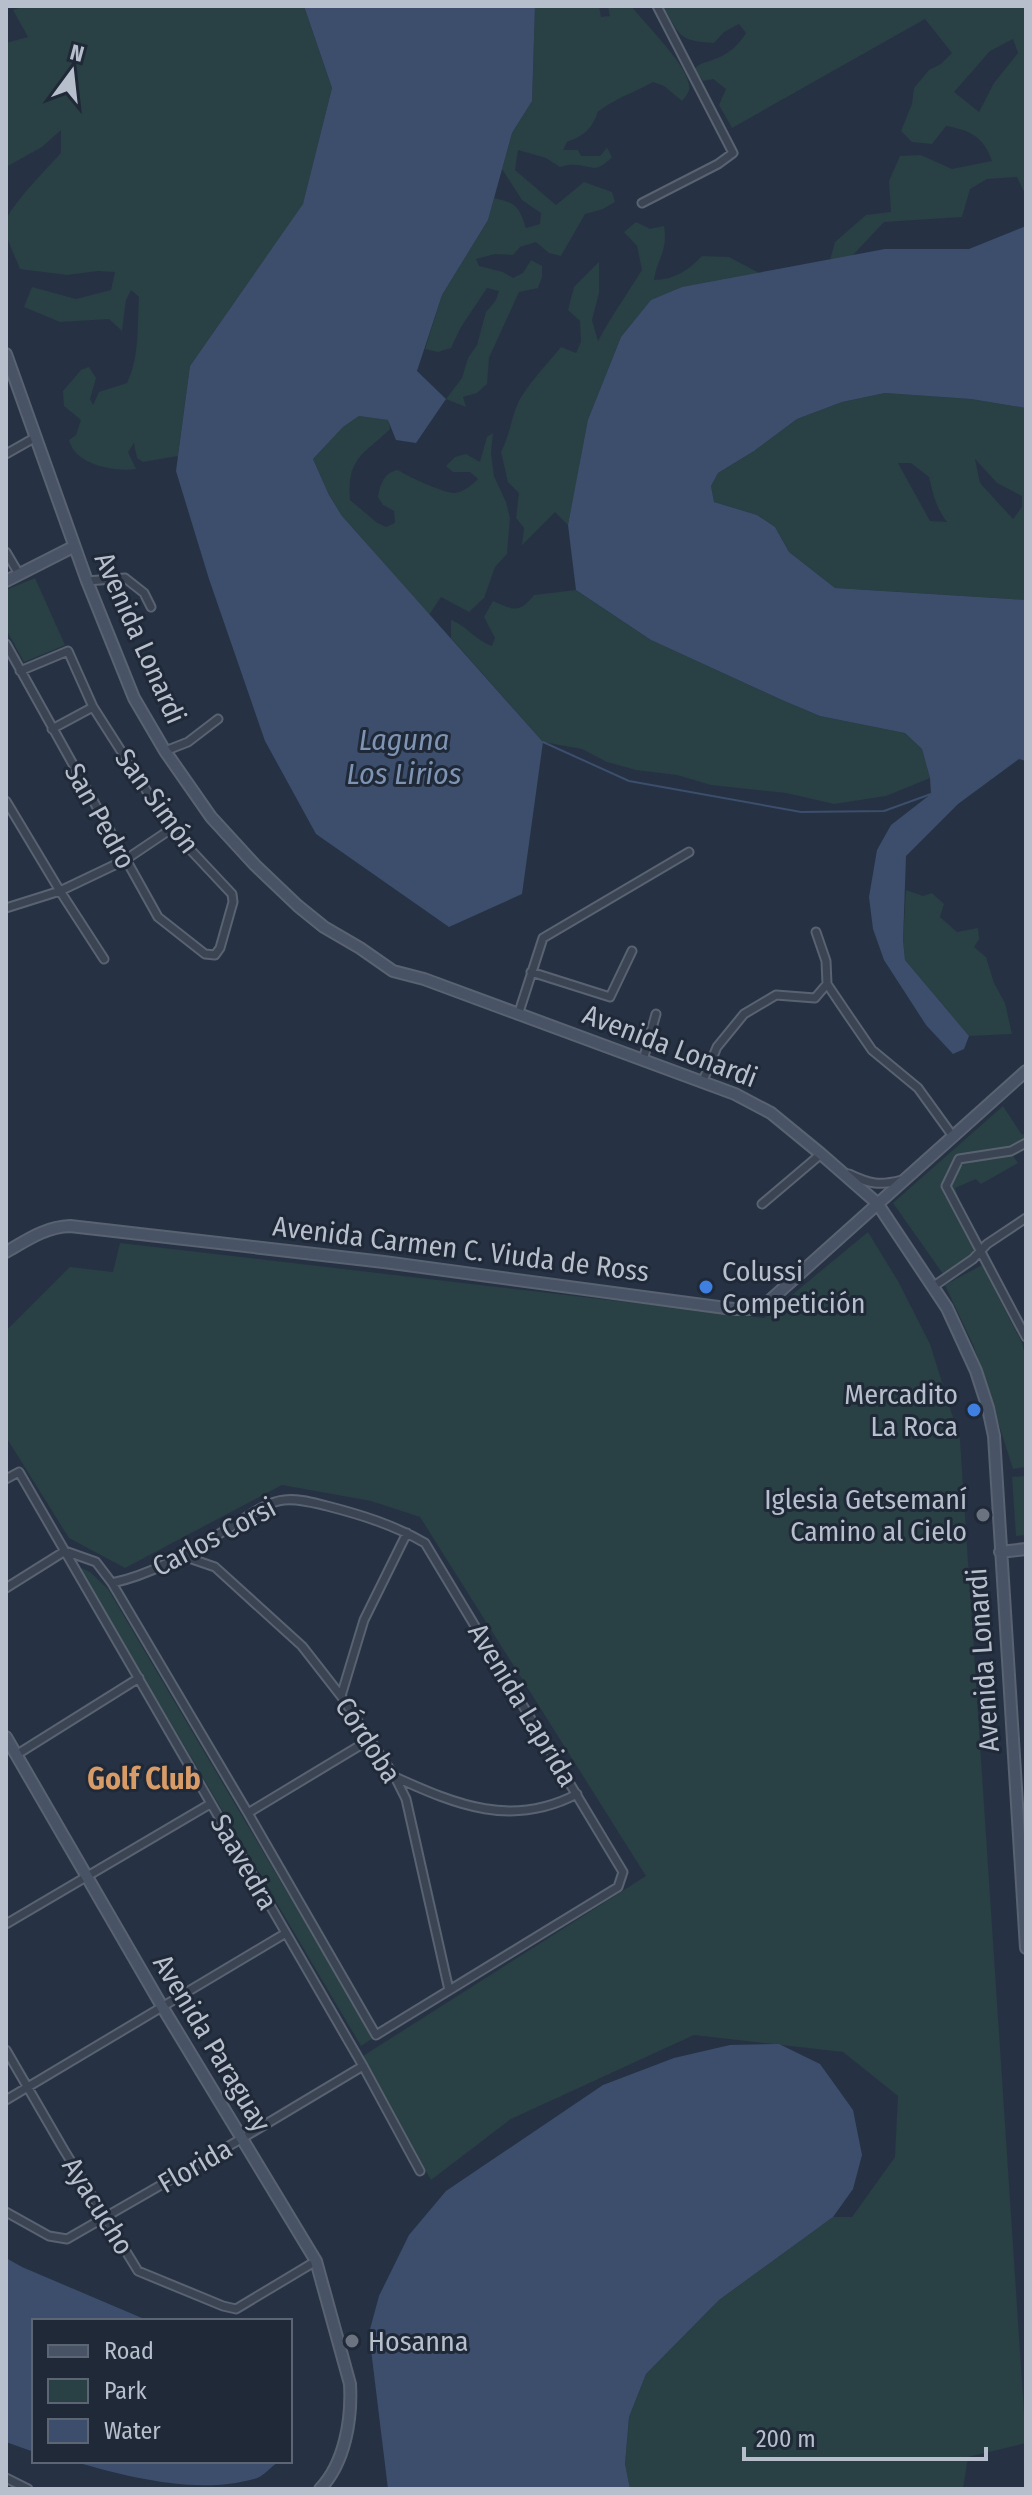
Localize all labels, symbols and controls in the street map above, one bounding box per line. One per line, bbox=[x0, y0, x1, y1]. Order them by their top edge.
north arrow bbox=[32, 32, 112, 112]
text: N bbox=[67, 38, 87, 68]
street label: Avenida Lonardi bbox=[87, 547, 193, 729]
water label: Laguna Los Lirios bbox=[347, 722, 462, 792]
street label: San Simón bbox=[108, 742, 206, 860]
street label: San Pedro bbox=[58, 758, 142, 874]
street label: Avenida Lonardi bbox=[578, 998, 762, 1094]
street label: Avenida Carmen C. Viuda de Ross bbox=[271, 1210, 651, 1288]
place label: Colussi Competición bbox=[722, 1255, 865, 1320]
marker: Colussi Competición bbox=[697, 1278, 715, 1296]
place label: Mercadito La Roca bbox=[844, 1378, 958, 1443]
marker: Mercadito La Roca bbox=[965, 1401, 983, 1419]
place label: Iglesia Getsemaní Camino al Cielo bbox=[764, 1483, 967, 1548]
street label: Carlos Corsi bbox=[147, 1491, 281, 1583]
marker: Iglesia Getsemaní Camino al Cielo bbox=[974, 1506, 992, 1524]
street label: Avenida Lonardi bbox=[960, 1567, 1006, 1753]
street label: Avenida Laprida bbox=[461, 1617, 585, 1793]
street label: Córdoba bbox=[328, 1691, 408, 1789]
district label: Golf Club bbox=[87, 1761, 201, 1797]
street label: Saavedra bbox=[204, 1808, 284, 1916]
street label: Avenida Paraguay bbox=[146, 1949, 278, 2138]
street label: Florida bbox=[152, 2132, 238, 2200]
street label: Ayacucho bbox=[55, 2151, 141, 2261]
legend bbox=[32, 2319, 292, 2463]
place label: Hosanna bbox=[368, 2325, 468, 2358]
marker: Hosanna bbox=[343, 2332, 361, 2350]
text: Road bbox=[104, 2337, 154, 2365]
text: Park bbox=[104, 2377, 147, 2405]
scale bar bbox=[744, 2411, 986, 2461]
text: Water bbox=[104, 2417, 161, 2445]
text: 200 m bbox=[756, 2425, 816, 2453]

